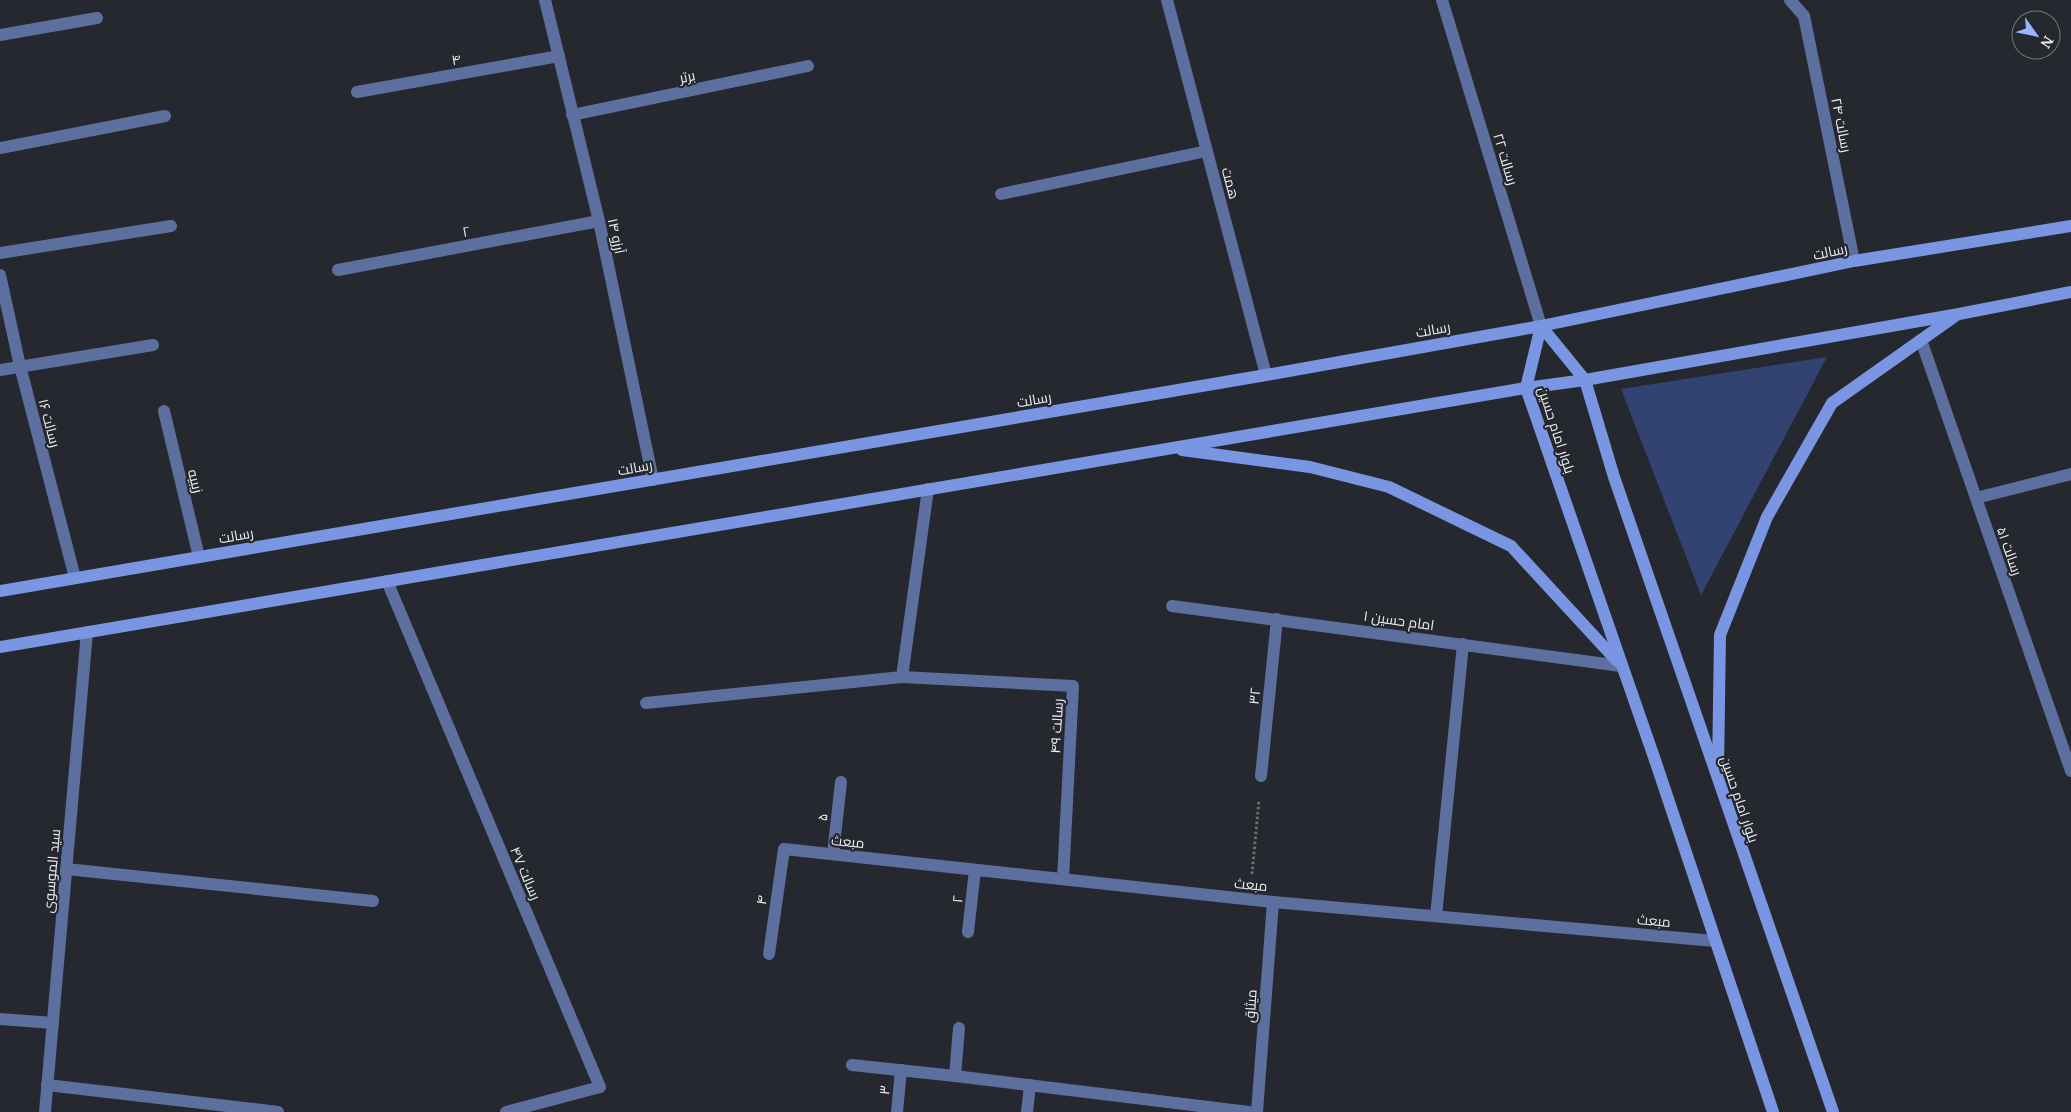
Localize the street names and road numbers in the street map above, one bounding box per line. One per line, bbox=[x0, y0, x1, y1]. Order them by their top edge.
street label: ۴ bbox=[450, 49, 462, 69]
street label: برتر bbox=[676, 65, 697, 87]
street label: رسالت ۲۴ bbox=[1827, 96, 1857, 154]
street label: رسالت ۲۲ bbox=[1489, 131, 1523, 187]
street label: همت bbox=[1218, 165, 1244, 201]
street label: ۱۴ آرزو bbox=[604, 216, 630, 256]
street label: ۲ bbox=[461, 221, 471, 241]
street label: رسالت bbox=[1811, 238, 1849, 264]
street label: رسالت bbox=[1414, 317, 1452, 341]
street label: بلوار امام حسین bbox=[1533, 384, 1580, 476]
street label: رسالت bbox=[1015, 387, 1053, 411]
street label: رسالت ۱۶ bbox=[34, 397, 66, 449]
street label: رسالت bbox=[616, 455, 654, 479]
street label: زیبیه bbox=[184, 467, 208, 495]
street label: رسالت bbox=[217, 523, 255, 547]
street label: رسالت ۵۱ bbox=[1993, 524, 2027, 578]
street label: امام حسین ۱ bbox=[1362, 606, 1435, 635]
street label: ۳۲ bbox=[1244, 687, 1264, 705]
street label: رسالت ۴۹ bbox=[1045, 698, 1067, 754]
street label: بلوار امام حسین bbox=[1715, 753, 1764, 845]
street label: ۵ bbox=[812, 812, 832, 822]
street label: سید الموسوی bbox=[38, 828, 64, 914]
street label: مبعث bbox=[830, 830, 866, 852]
street label: رسالت ۴۷ bbox=[506, 843, 546, 903]
street label: مبعث bbox=[1233, 873, 1269, 895]
street label: ۴ bbox=[751, 894, 771, 906]
street label: ۲ bbox=[947, 894, 967, 904]
street label: مبعث bbox=[1637, 909, 1671, 931]
street label: میثاق bbox=[1239, 989, 1261, 1023]
street label: ۳ bbox=[874, 1084, 894, 1096]

